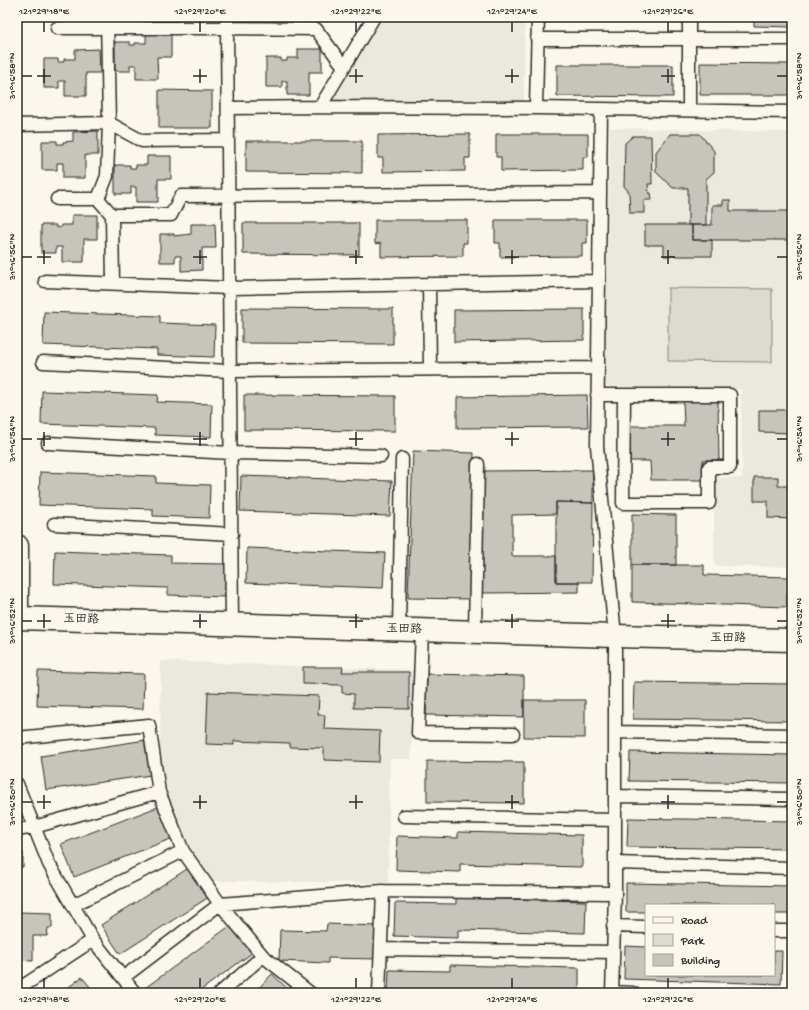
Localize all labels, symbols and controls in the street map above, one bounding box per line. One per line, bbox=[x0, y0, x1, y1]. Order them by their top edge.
text: 121°29'18"E bbox=[18, 6, 70, 18]
text: 121°29'20"E bbox=[174, 6, 226, 18]
text: 121°29'22"E bbox=[330, 6, 382, 18]
text: 121°29'24"E bbox=[486, 6, 538, 18]
text: 121°29'26"E bbox=[642, 6, 694, 18]
text: 31°16'58"N bbox=[7, 52, 19, 100]
text: 31°16'58"N bbox=[794, 52, 806, 100]
text: 31°16'56"N bbox=[7, 233, 19, 281]
text: 31°16'56"N bbox=[794, 233, 806, 281]
text: 31°16'54"N bbox=[7, 416, 19, 463]
text: 31°16'54"N bbox=[794, 416, 806, 463]
text: 31°16'52"N bbox=[7, 597, 19, 645]
text: 31°16'52"N bbox=[794, 597, 806, 645]
street label: 玉田路 bbox=[63, 611, 99, 628]
street label: 玉田路 bbox=[386, 621, 422, 638]
street label: 玉田路 bbox=[710, 631, 746, 646]
text: 31°16'50"N bbox=[7, 778, 19, 827]
text: 31°16'50"N bbox=[794, 778, 806, 827]
legend bbox=[645, 904, 775, 976]
text: Road bbox=[681, 915, 708, 929]
text: Park bbox=[680, 935, 706, 949]
text: Building bbox=[680, 955, 720, 969]
text: 121°29'18"E bbox=[18, 994, 70, 1006]
text: 121°29'20"E bbox=[174, 994, 226, 1006]
text: 121°29'22"E bbox=[330, 994, 382, 1006]
text: 121°29'24"E bbox=[486, 994, 538, 1006]
text: 121°29'26"E bbox=[642, 994, 694, 1006]

